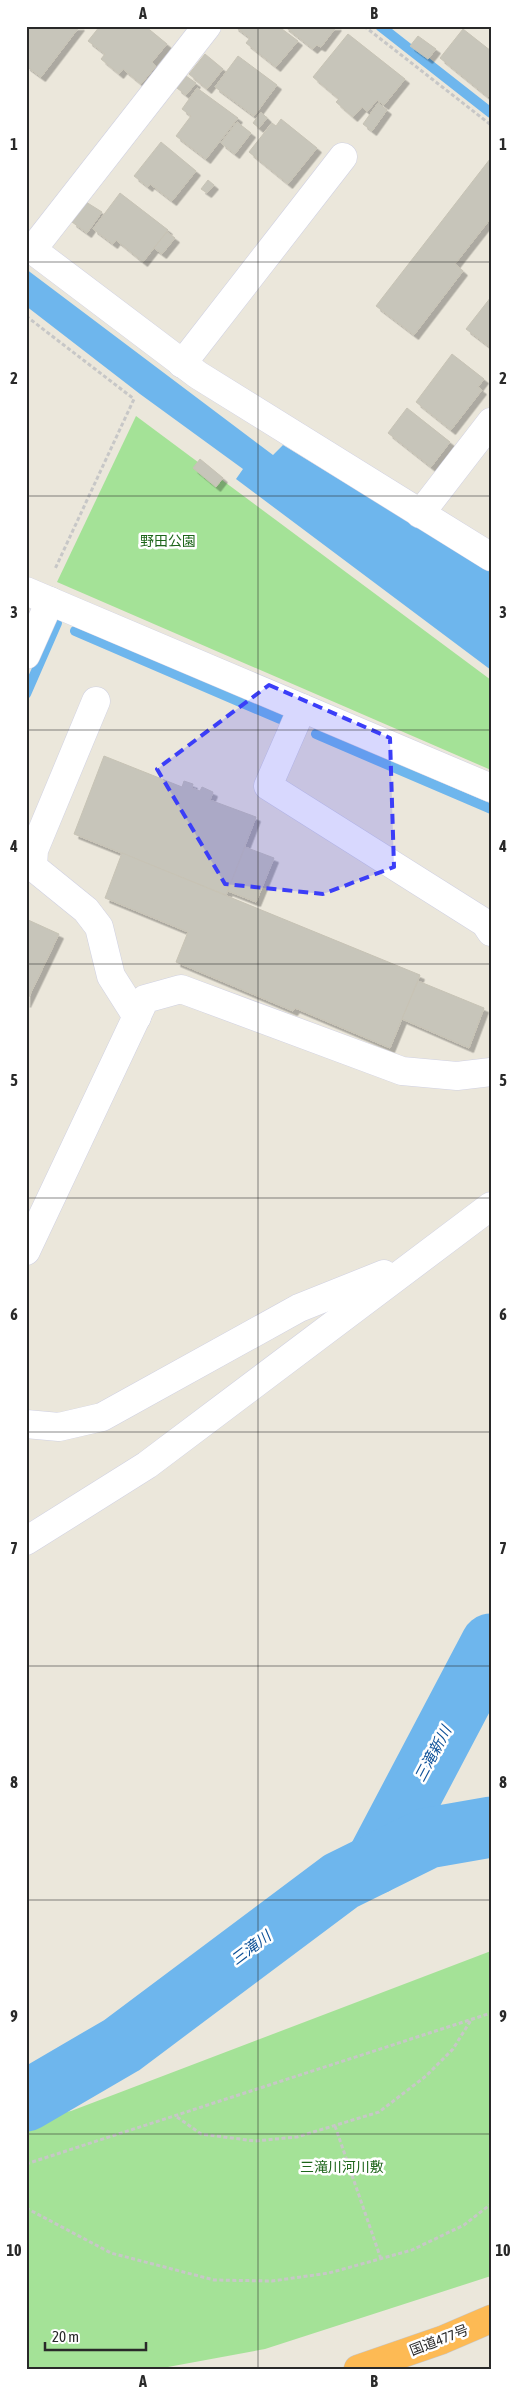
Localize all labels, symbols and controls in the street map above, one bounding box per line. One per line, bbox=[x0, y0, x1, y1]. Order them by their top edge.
text: A bbox=[138, 4, 147, 22]
text: B bbox=[370, 4, 378, 22]
text: 1 bbox=[10, 135, 18, 153]
text: 1 bbox=[499, 135, 507, 153]
text: 2 bbox=[10, 369, 18, 387]
text: 2 bbox=[499, 369, 507, 387]
park label: 野田公園 bbox=[140, 533, 196, 549]
text: 3 bbox=[10, 603, 18, 621]
text: 3 bbox=[499, 603, 507, 621]
text: 4 bbox=[9, 837, 18, 855]
text: 4 bbox=[498, 837, 507, 855]
text: 5 bbox=[10, 1071, 18, 1089]
text: 5 bbox=[499, 1071, 507, 1089]
text: 6 bbox=[10, 1305, 18, 1323]
text: 6 bbox=[499, 1305, 507, 1323]
text: 7 bbox=[10, 1539, 18, 1557]
text: 7 bbox=[499, 1539, 507, 1557]
water label: 三滝新川 bbox=[411, 1722, 455, 1784]
text: 8 bbox=[10, 1773, 18, 1791]
text: 8 bbox=[499, 1773, 507, 1791]
water label: 三滝川 bbox=[228, 1926, 275, 1968]
text: 9 bbox=[10, 2007, 18, 2025]
text: 9 bbox=[499, 2007, 507, 2025]
park label: 三滝川河川敷 bbox=[300, 2159, 384, 2175]
text: 10 bbox=[6, 2241, 22, 2259]
text: 10 bbox=[495, 2241, 511, 2259]
scale bar bbox=[45, 2320, 146, 2352]
street label: 国道477号 bbox=[407, 2321, 471, 2359]
text: 20 m bbox=[52, 2328, 79, 2345]
text: A bbox=[138, 2372, 147, 2390]
text: B bbox=[370, 2372, 378, 2390]

